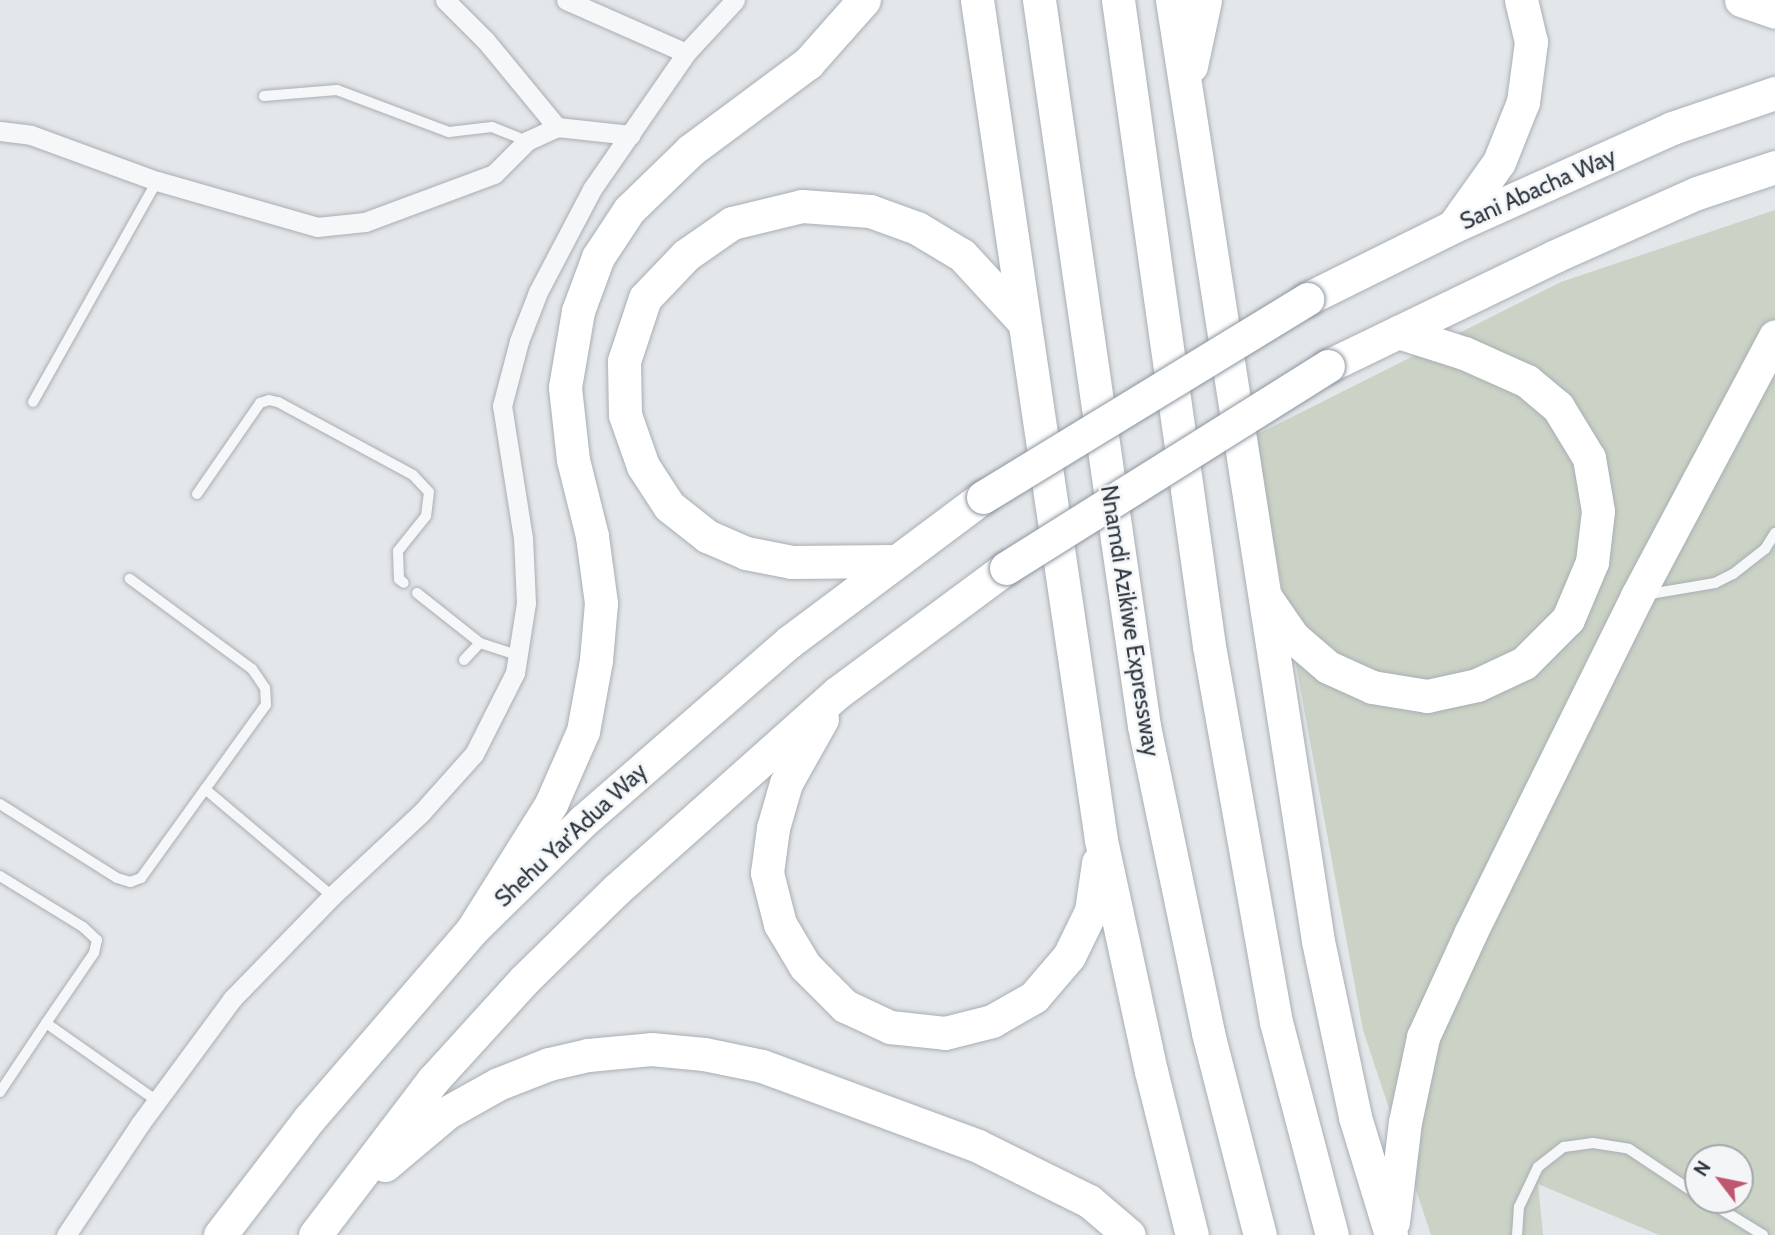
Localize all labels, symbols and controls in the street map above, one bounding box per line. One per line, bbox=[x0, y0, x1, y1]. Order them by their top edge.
street label: Sani Abacha Way bbox=[1456, 142, 1620, 236]
street label: Nnamdi Azikiwe Expressway bbox=[1095, 483, 1165, 759]
street label: Shehu Yar'Adua Way bbox=[489, 757, 653, 913]
north arrow bbox=[1684, 1144, 1754, 1214]
text: N bbox=[1689, 1157, 1716, 1180]

